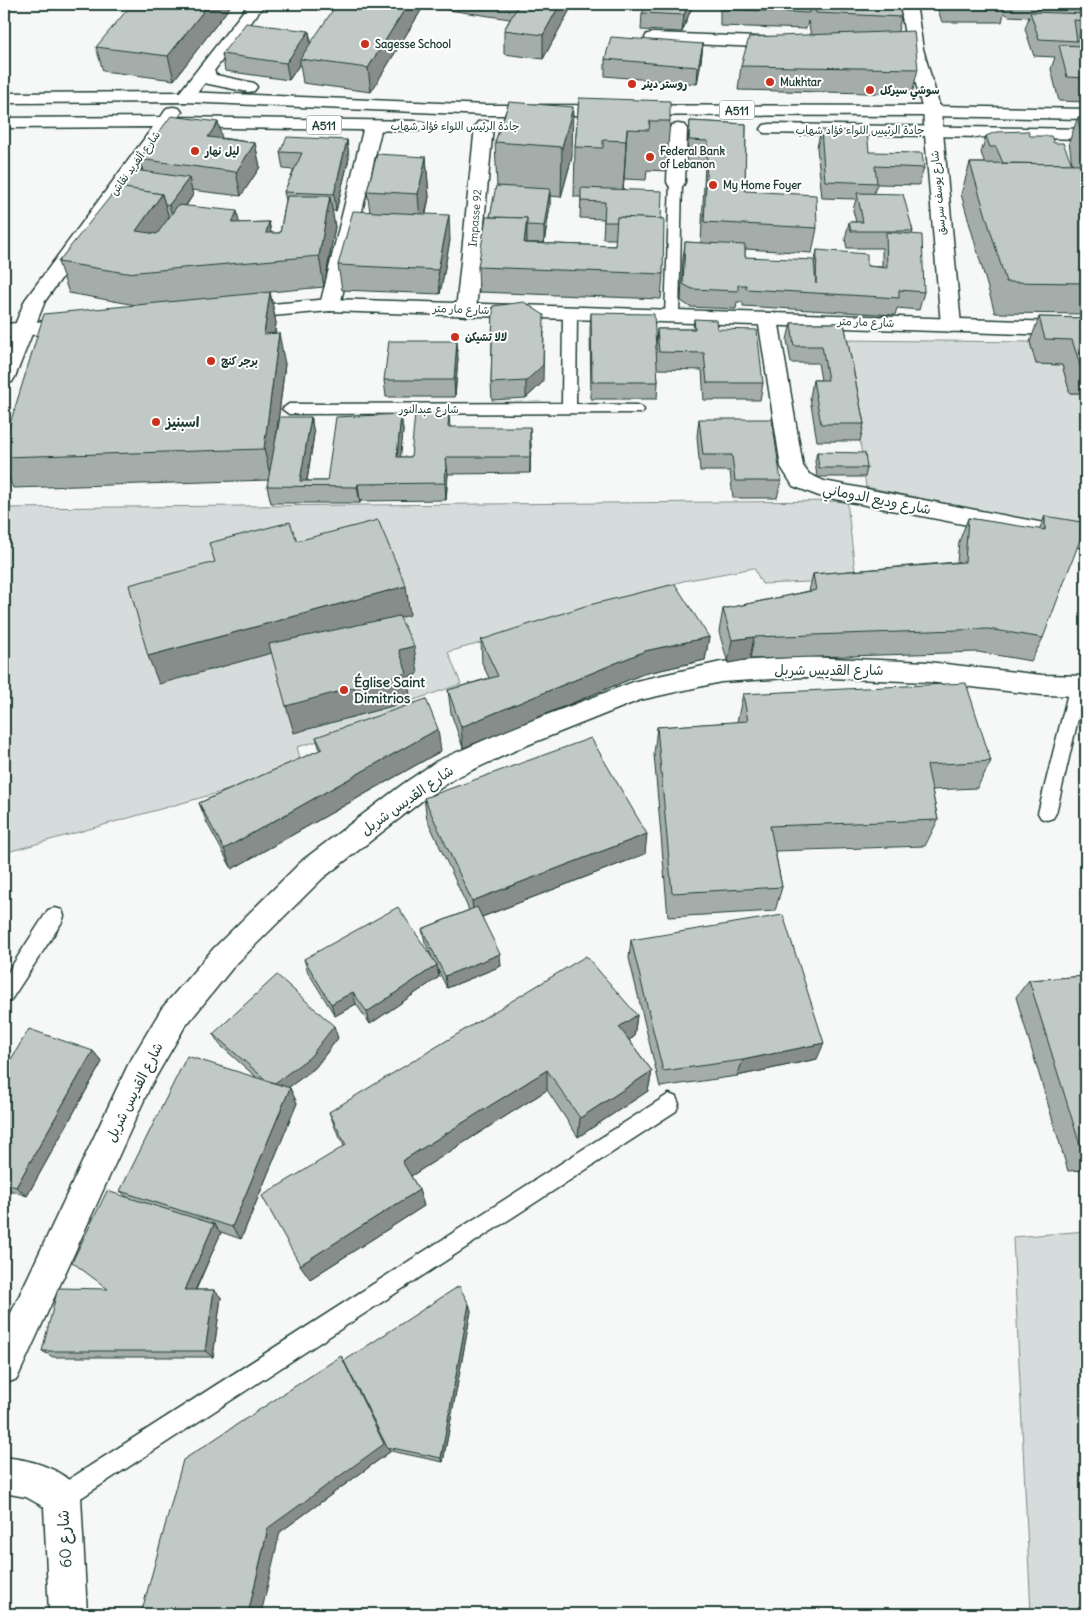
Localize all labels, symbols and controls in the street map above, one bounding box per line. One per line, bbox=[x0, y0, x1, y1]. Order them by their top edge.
place label: Sagesse School bbox=[375, 37, 451, 52]
marker: Sagesse School bbox=[359, 38, 371, 50]
place label: Mukhtar bbox=[780, 75, 822, 89]
marker: Mukhtar bbox=[764, 76, 776, 88]
place label: روستر دينر bbox=[641, 77, 687, 91]
marker: روستر دينر bbox=[626, 78, 638, 90]
place label: سوشي سيركل bbox=[880, 83, 940, 100]
marker: سوشي سيركل bbox=[864, 84, 876, 96]
road number: A511 bbox=[720, 100, 754, 120]
road number: A511 bbox=[306, 116, 342, 134]
street label: جادة الرئيس اللواء فؤاد شهاب bbox=[391, 119, 519, 134]
street label: جادة الرئيس اللواء فؤاد شهاب bbox=[796, 123, 924, 138]
street label: شارع ألفريد نقاش bbox=[107, 128, 165, 199]
place label: ليل نهار bbox=[204, 144, 239, 158]
place label: Federal Bank of Lebanon bbox=[660, 144, 725, 171]
marker: ليل نهار bbox=[189, 145, 201, 157]
street label: شارع يوسف سرسق bbox=[927, 150, 951, 236]
marker: Federal Bank of Lebanon bbox=[644, 151, 656, 163]
place label: My Home Foyer bbox=[723, 178, 802, 193]
marker: My Home Foyer bbox=[707, 179, 719, 191]
street label: Impasse 92 bbox=[466, 189, 484, 247]
street label: شارع مار متر bbox=[431, 301, 490, 319]
street label: شارع مار متر bbox=[836, 314, 895, 332]
place label: لالا تشيكن bbox=[465, 330, 508, 344]
marker: لالا تشيكن bbox=[449, 331, 461, 343]
place label: برجر كنج bbox=[221, 354, 258, 368]
marker: برجر كنج bbox=[205, 355, 217, 367]
street label: شارع عبدالنور bbox=[398, 402, 459, 418]
place label: اسبنيز bbox=[164, 413, 200, 431]
marker: اسبنيز bbox=[150, 416, 162, 428]
street label: شارع وديع الدوماني bbox=[821, 480, 932, 522]
street label: شارع القديس شربل bbox=[774, 661, 884, 680]
place label: Église Saint Dimitrios bbox=[354, 673, 425, 707]
marker: Église Saint Dimitrios bbox=[338, 684, 350, 696]
street label: شارع القديس شربل bbox=[357, 761, 458, 840]
street label: شارع القديس شربل bbox=[101, 1039, 168, 1145]
street label: شارع 60 bbox=[52, 1509, 78, 1569]

